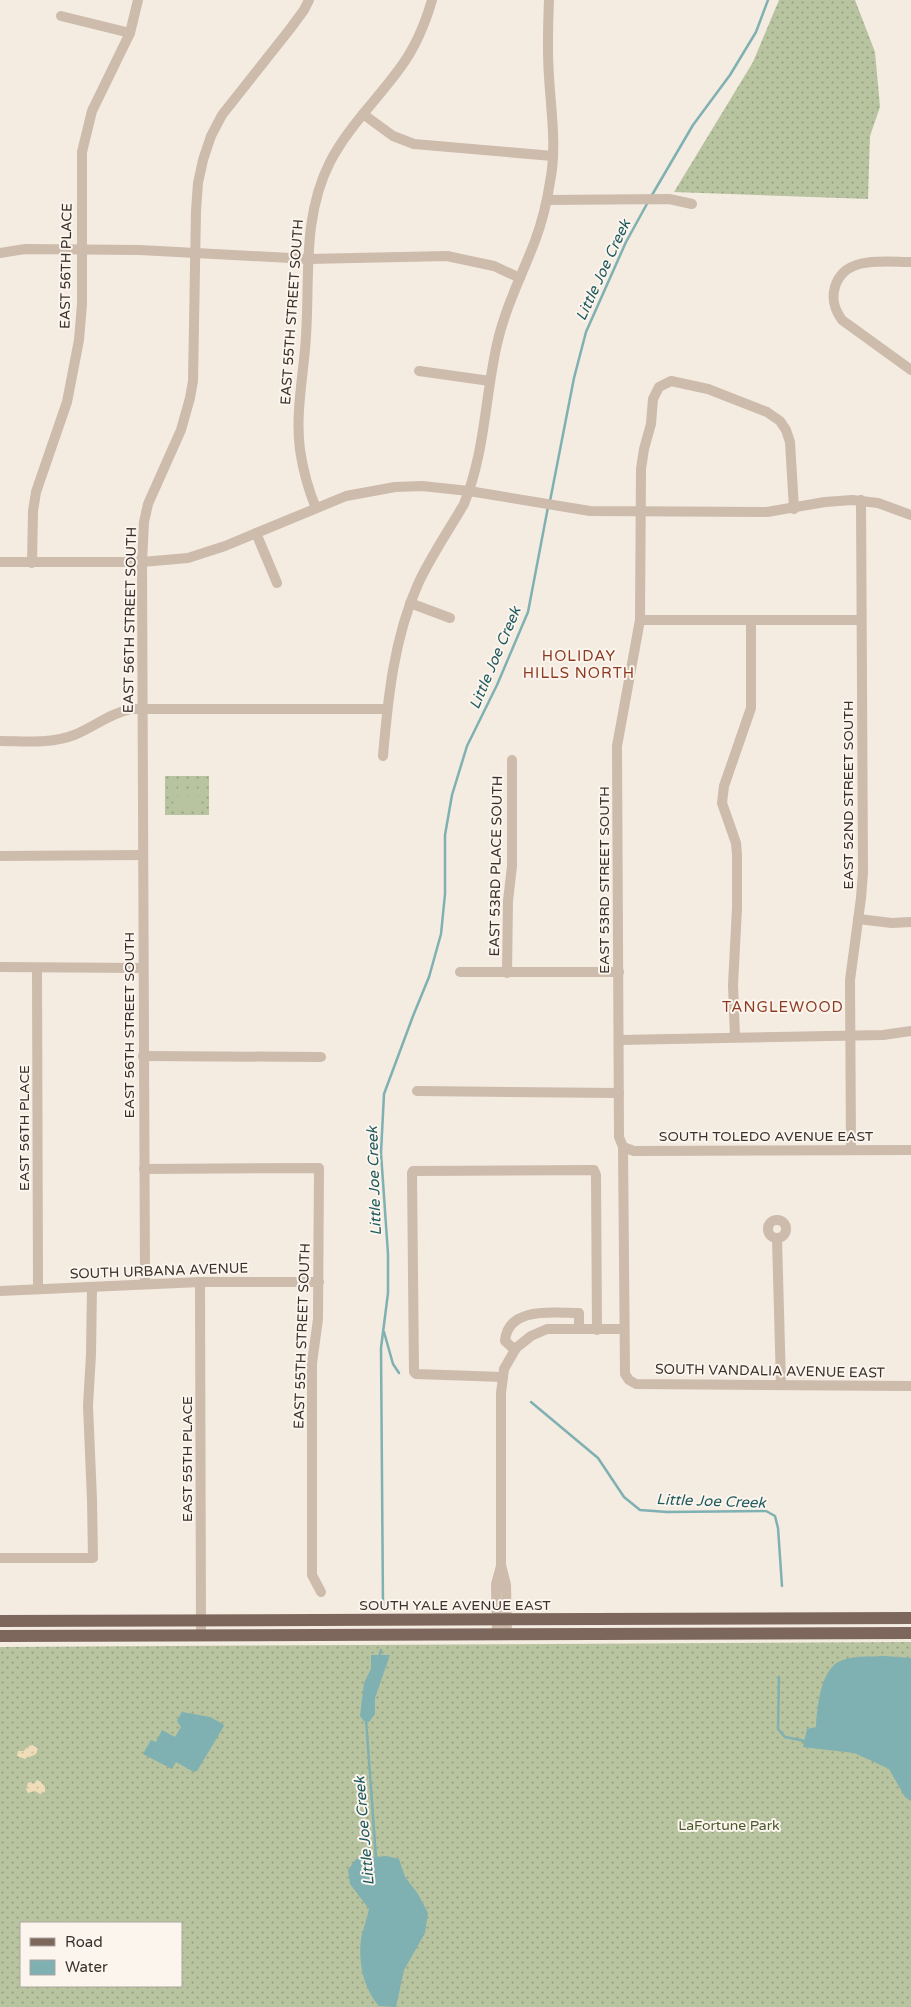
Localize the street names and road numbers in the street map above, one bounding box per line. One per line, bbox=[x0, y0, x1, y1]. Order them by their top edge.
street label: EAST 56TH PLACE bbox=[56, 203, 76, 329]
street label: EAST 55TH STREET SOUTH bbox=[277, 218, 307, 406]
street label: EAST 56TH STREET SOUTH bbox=[120, 527, 140, 713]
street label: EAST 52ND STREET SOUTH bbox=[840, 701, 857, 889]
street label: EAST 53RD PLACE SOUTH bbox=[486, 775, 506, 957]
street label: EAST 53RD STREET SOUTH bbox=[596, 786, 613, 974]
street label: EAST 56TH STREET SOUTH bbox=[121, 932, 138, 1118]
street label: EAST 56TH PLACE bbox=[16, 1065, 33, 1191]
street label: SOUTH TOLEDO AVENUE EAST bbox=[659, 1128, 874, 1145]
street label: EAST 55TH STREET SOUTH bbox=[290, 1243, 314, 1429]
street label: SOUTH URBANA AVENUE bbox=[69, 1259, 249, 1283]
street label: SOUTH VANDALIA AVENUE EAST bbox=[655, 1360, 886, 1382]
street label: EAST 55TH PLACE bbox=[179, 1396, 196, 1522]
street label: SOUTH YALE AVENUE EAST bbox=[359, 1597, 551, 1614]

